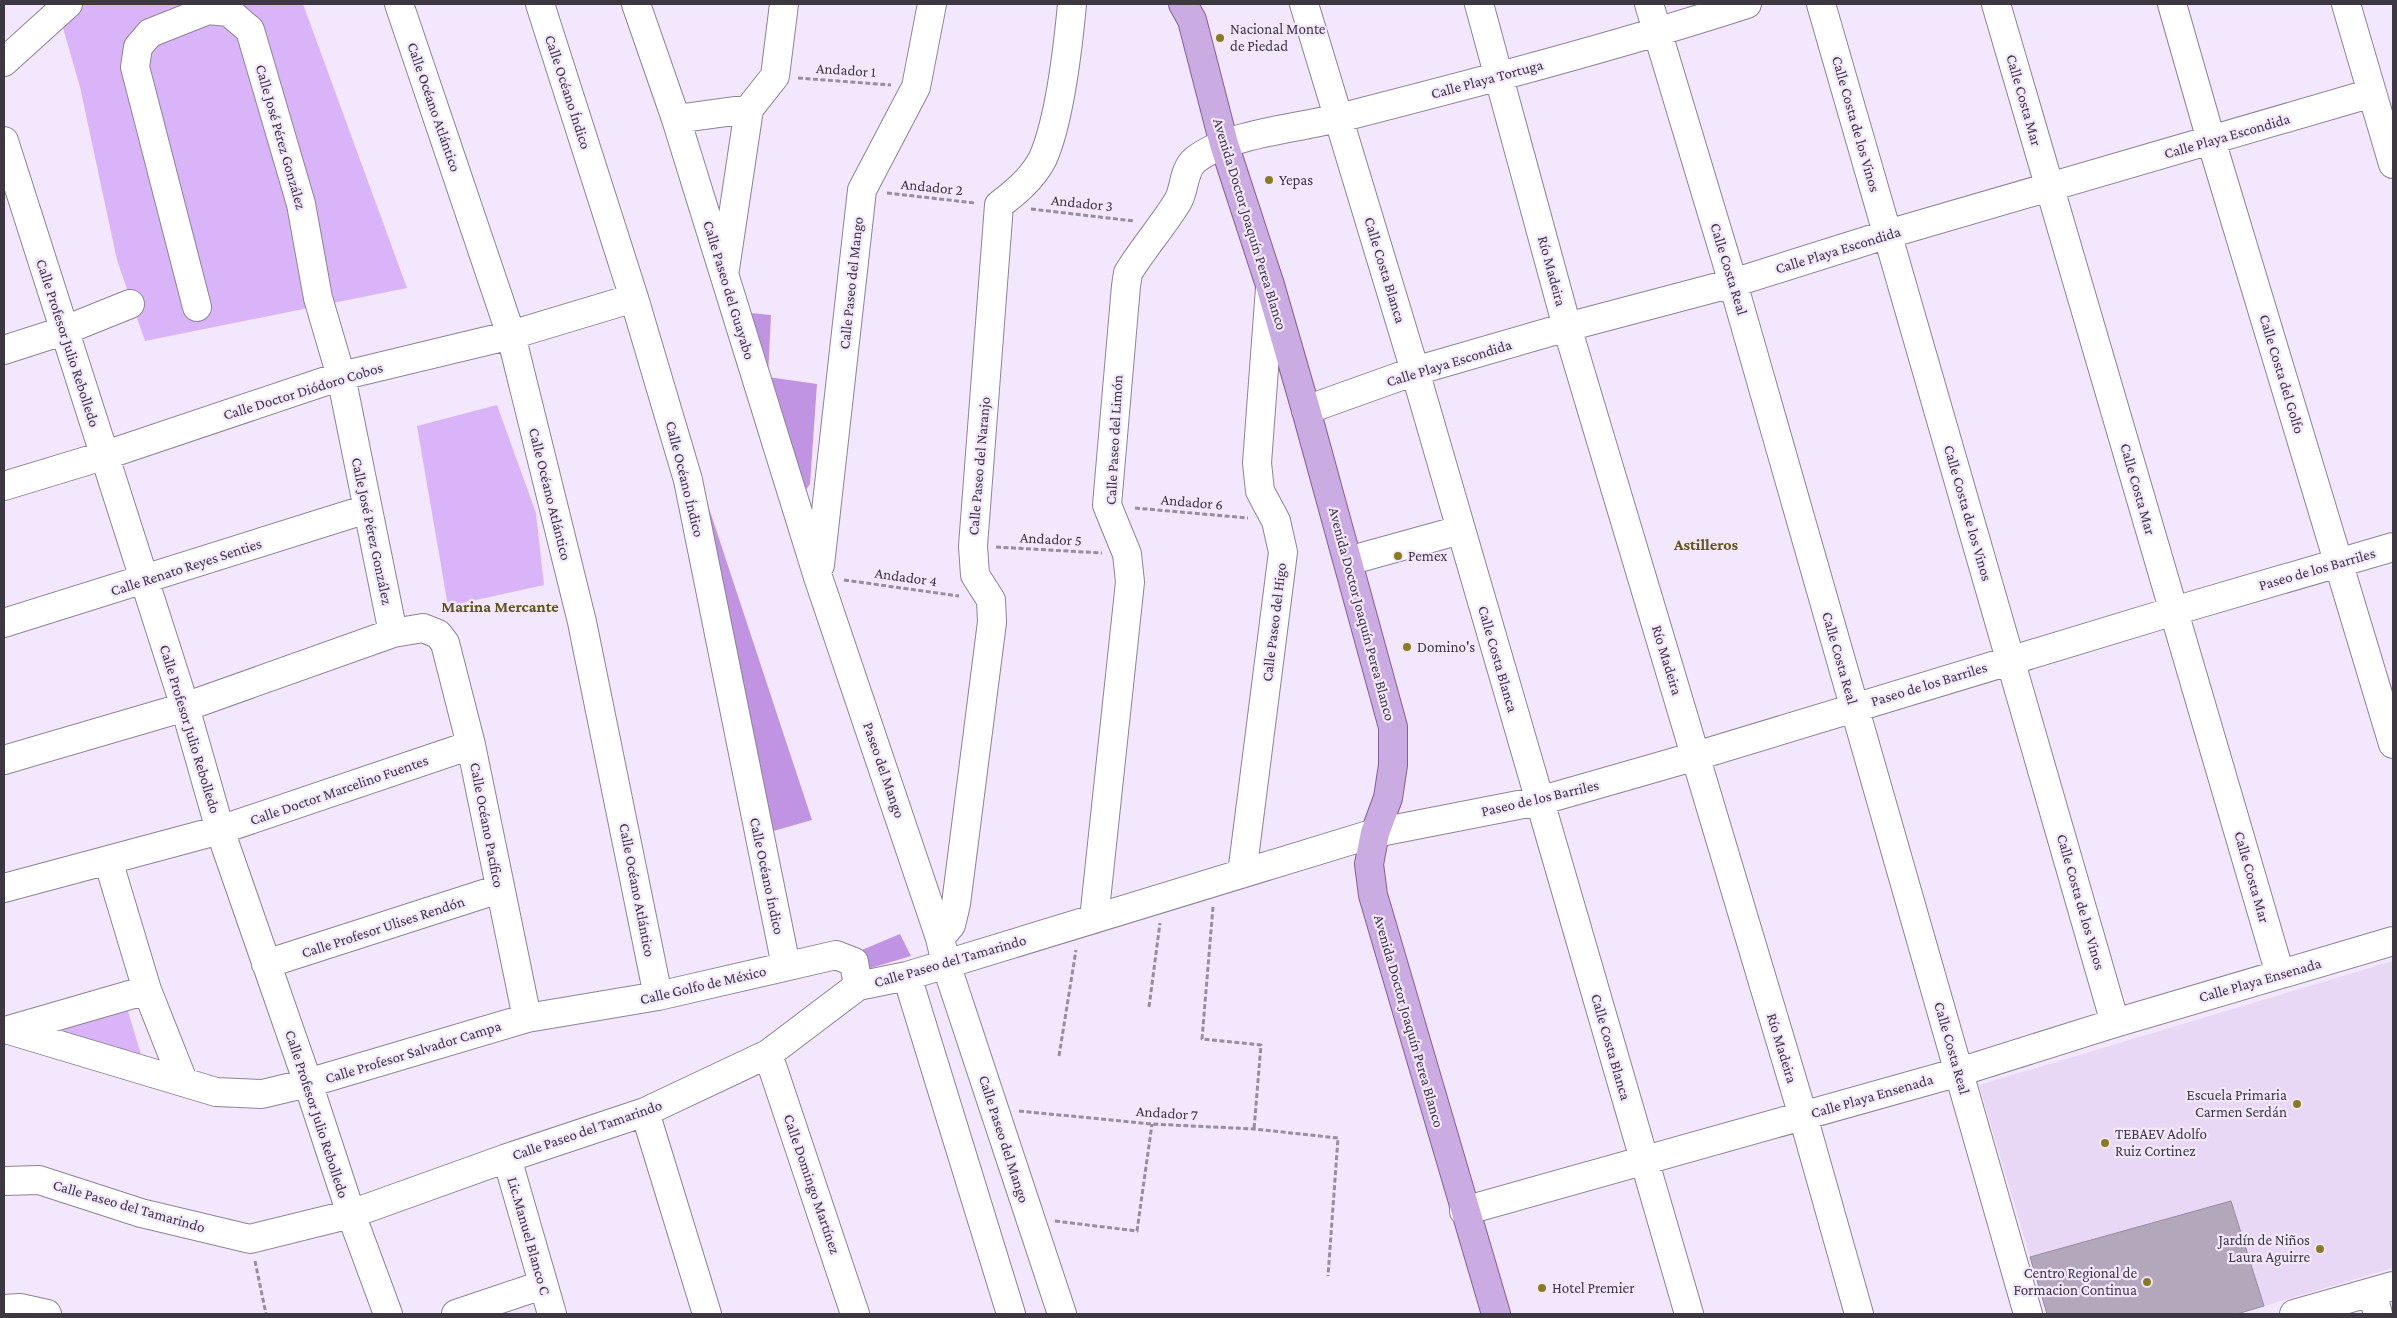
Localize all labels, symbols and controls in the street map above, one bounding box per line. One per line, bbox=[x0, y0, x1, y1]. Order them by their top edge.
place label: Nacional Monte de Piedad bbox=[1230, 21, 1326, 54]
marker: Nacional Monte de Piedad bbox=[1214, 32, 1226, 44]
street label: Calle Océano Índico bbox=[542, 33, 594, 151]
street label: Calle Océano Atlántico bbox=[404, 40, 464, 174]
street label: Calle Costa Mar bbox=[2003, 52, 2045, 148]
street label: Calle Costa de los Vinos bbox=[1829, 54, 1883, 194]
street label: Calle Playa Tortuga bbox=[1429, 56, 1545, 103]
street label: Andador 1 bbox=[816, 60, 876, 80]
street label: Calle José Pérez González bbox=[252, 63, 309, 212]
street label: Calle Playa Escondida bbox=[2162, 110, 2292, 163]
street label: Avenida Doctor Joaquín Perea Blanco bbox=[1209, 116, 1290, 332]
place label: Yepas bbox=[1279, 172, 1313, 189]
marker: Yepas bbox=[1263, 174, 1275, 186]
street label: Andador 2 bbox=[900, 176, 964, 198]
street label: Andador 3 bbox=[1050, 192, 1114, 214]
street label: Calle Costa Blanca bbox=[1361, 215, 1409, 325]
street label: Calle Paseo del Mango bbox=[836, 216, 867, 350]
street label: Calle Paseo del Guayabo bbox=[699, 219, 758, 362]
street label: Calle Costa Real bbox=[1707, 221, 1751, 317]
street label: Calle Playa Escondida bbox=[1773, 223, 1903, 278]
street label: Río Madeira bbox=[1535, 234, 1569, 308]
street label: Calle Profesor Julio Rebolledo bbox=[32, 257, 103, 429]
street label: Calle Costa del Golfo bbox=[2256, 313, 2308, 435]
street label: Calle Playa Escondida bbox=[1384, 336, 1514, 391]
street label: Calle Doctor Diódoro Cobos bbox=[221, 359, 385, 423]
street label: Calle Paseo del Limón bbox=[1103, 375, 1125, 505]
street label: Calle Paseo del Naranjo bbox=[965, 396, 994, 536]
street label: Calle Océano Índico bbox=[663, 419, 707, 539]
street label: Calle Océano Atlántico bbox=[526, 426, 574, 562]
street label: Calle Costa Mar bbox=[2117, 441, 2159, 537]
street label: Calle Costa de los Vinos bbox=[1941, 443, 1995, 583]
street label: Calle José Pérez González bbox=[348, 456, 395, 606]
street label: Andador 6 bbox=[1160, 491, 1224, 513]
street label: Avenida Doctor Joaquín Perea Blanco bbox=[1325, 505, 1398, 723]
street label: Andador 5 bbox=[1020, 529, 1082, 549]
street label: Calle Renato Reyes Senties bbox=[109, 535, 264, 600]
district label: Astilleros bbox=[1673, 536, 1738, 553]
street label: Paseo de los Barriles bbox=[2257, 545, 2377, 593]
place label: Pemex bbox=[1408, 548, 1447, 564]
marker: Pemex bbox=[1392, 550, 1404, 562]
street label: Calle Paseo del Higo bbox=[1259, 562, 1290, 682]
street label: Andador 4 bbox=[874, 565, 938, 589]
district label: Marina Mercante bbox=[441, 598, 559, 615]
street label: Calle Costa Blanca bbox=[1475, 604, 1521, 714]
street label: Calle Costa Real bbox=[1819, 610, 1861, 706]
street label: Río Madeira bbox=[1649, 623, 1685, 697]
place label: Domino's bbox=[1417, 639, 1475, 655]
marker: Domino's bbox=[1401, 641, 1413, 653]
street label: Calle Profesor Julio Rebolledo bbox=[156, 643, 223, 816]
street label: Paseo de los Barriles bbox=[1869, 659, 1989, 709]
street label: Paseo del Mango bbox=[859, 720, 908, 820]
street label: Calle Doctor Marcelino Fuentes bbox=[248, 752, 430, 828]
street label: Calle Océano Pacífico bbox=[467, 761, 507, 889]
street label: Paseo de los Barriles bbox=[1479, 777, 1601, 819]
street label: Calle Océano Índico bbox=[747, 816, 787, 936]
street label: Calle Océano Atlántico bbox=[616, 822, 658, 958]
street label: Calle Costa Mar bbox=[2231, 829, 2273, 925]
street label: Calle Costa de los Vinos bbox=[2054, 832, 2108, 972]
street label: Calle Profesor Ulises Rendón bbox=[300, 893, 466, 961]
street label: Avenida Doctor Joaquín Perea Blanco bbox=[1370, 913, 1447, 1129]
street label: Calle Paseo del Tamarindo bbox=[872, 932, 1028, 990]
street label: Calle Playa Ensenada bbox=[2197, 955, 2323, 1006]
street label: Calle Golfo de México bbox=[638, 963, 768, 1007]
street label: Calle Costa Blanca bbox=[1588, 992, 1634, 1102]
street label: Calle Costa Real bbox=[1931, 1000, 1973, 1096]
street label: Río Madeira bbox=[1764, 1011, 1800, 1085]
street label: Calle Profesor Salvador Campa bbox=[323, 1018, 503, 1087]
street label: Calle Profesor Julio Rebolledo bbox=[281, 1028, 352, 1200]
street label: Calle Playa Ensenada bbox=[1809, 1071, 1935, 1122]
street label: Calle Paseo del Mango bbox=[975, 1073, 1032, 1205]
place label: Escuela Primaria Carmen Serdán bbox=[2187, 1087, 2287, 1120]
street label: Calle Paseo del Tamarindo bbox=[510, 1097, 664, 1163]
marker: Escuela Primaria Carmen Serdán bbox=[2291, 1098, 2303, 1110]
street label: Andador 7 bbox=[1136, 1103, 1198, 1123]
street label: Calle Domingo Martínez bbox=[780, 1112, 843, 1256]
place label: TEBAEV Adolfo Ruiz Cortinez bbox=[2115, 1126, 2207, 1159]
marker: TEBAEV Adolfo Ruiz Cortinez bbox=[2099, 1137, 2111, 1149]
street label: Lic.Manuel Blanco C bbox=[504, 1175, 554, 1297]
street label: Calle Paseo del Tamarindo bbox=[51, 1177, 207, 1235]
place label: Jardín de Niños Laura Aguirre bbox=[2216, 1232, 2310, 1266]
marker: Jardín de Niños Laura Aguirre bbox=[2314, 1243, 2326, 1255]
place label: Centro Regional de Formacion Continua bbox=[2014, 1265, 2137, 1298]
marker: Centro Regional de Formacion Continua bbox=[2141, 1276, 2153, 1288]
place label: Hotel Premier bbox=[1552, 1280, 1635, 1296]
marker: Hotel Premier bbox=[1536, 1282, 1548, 1294]

